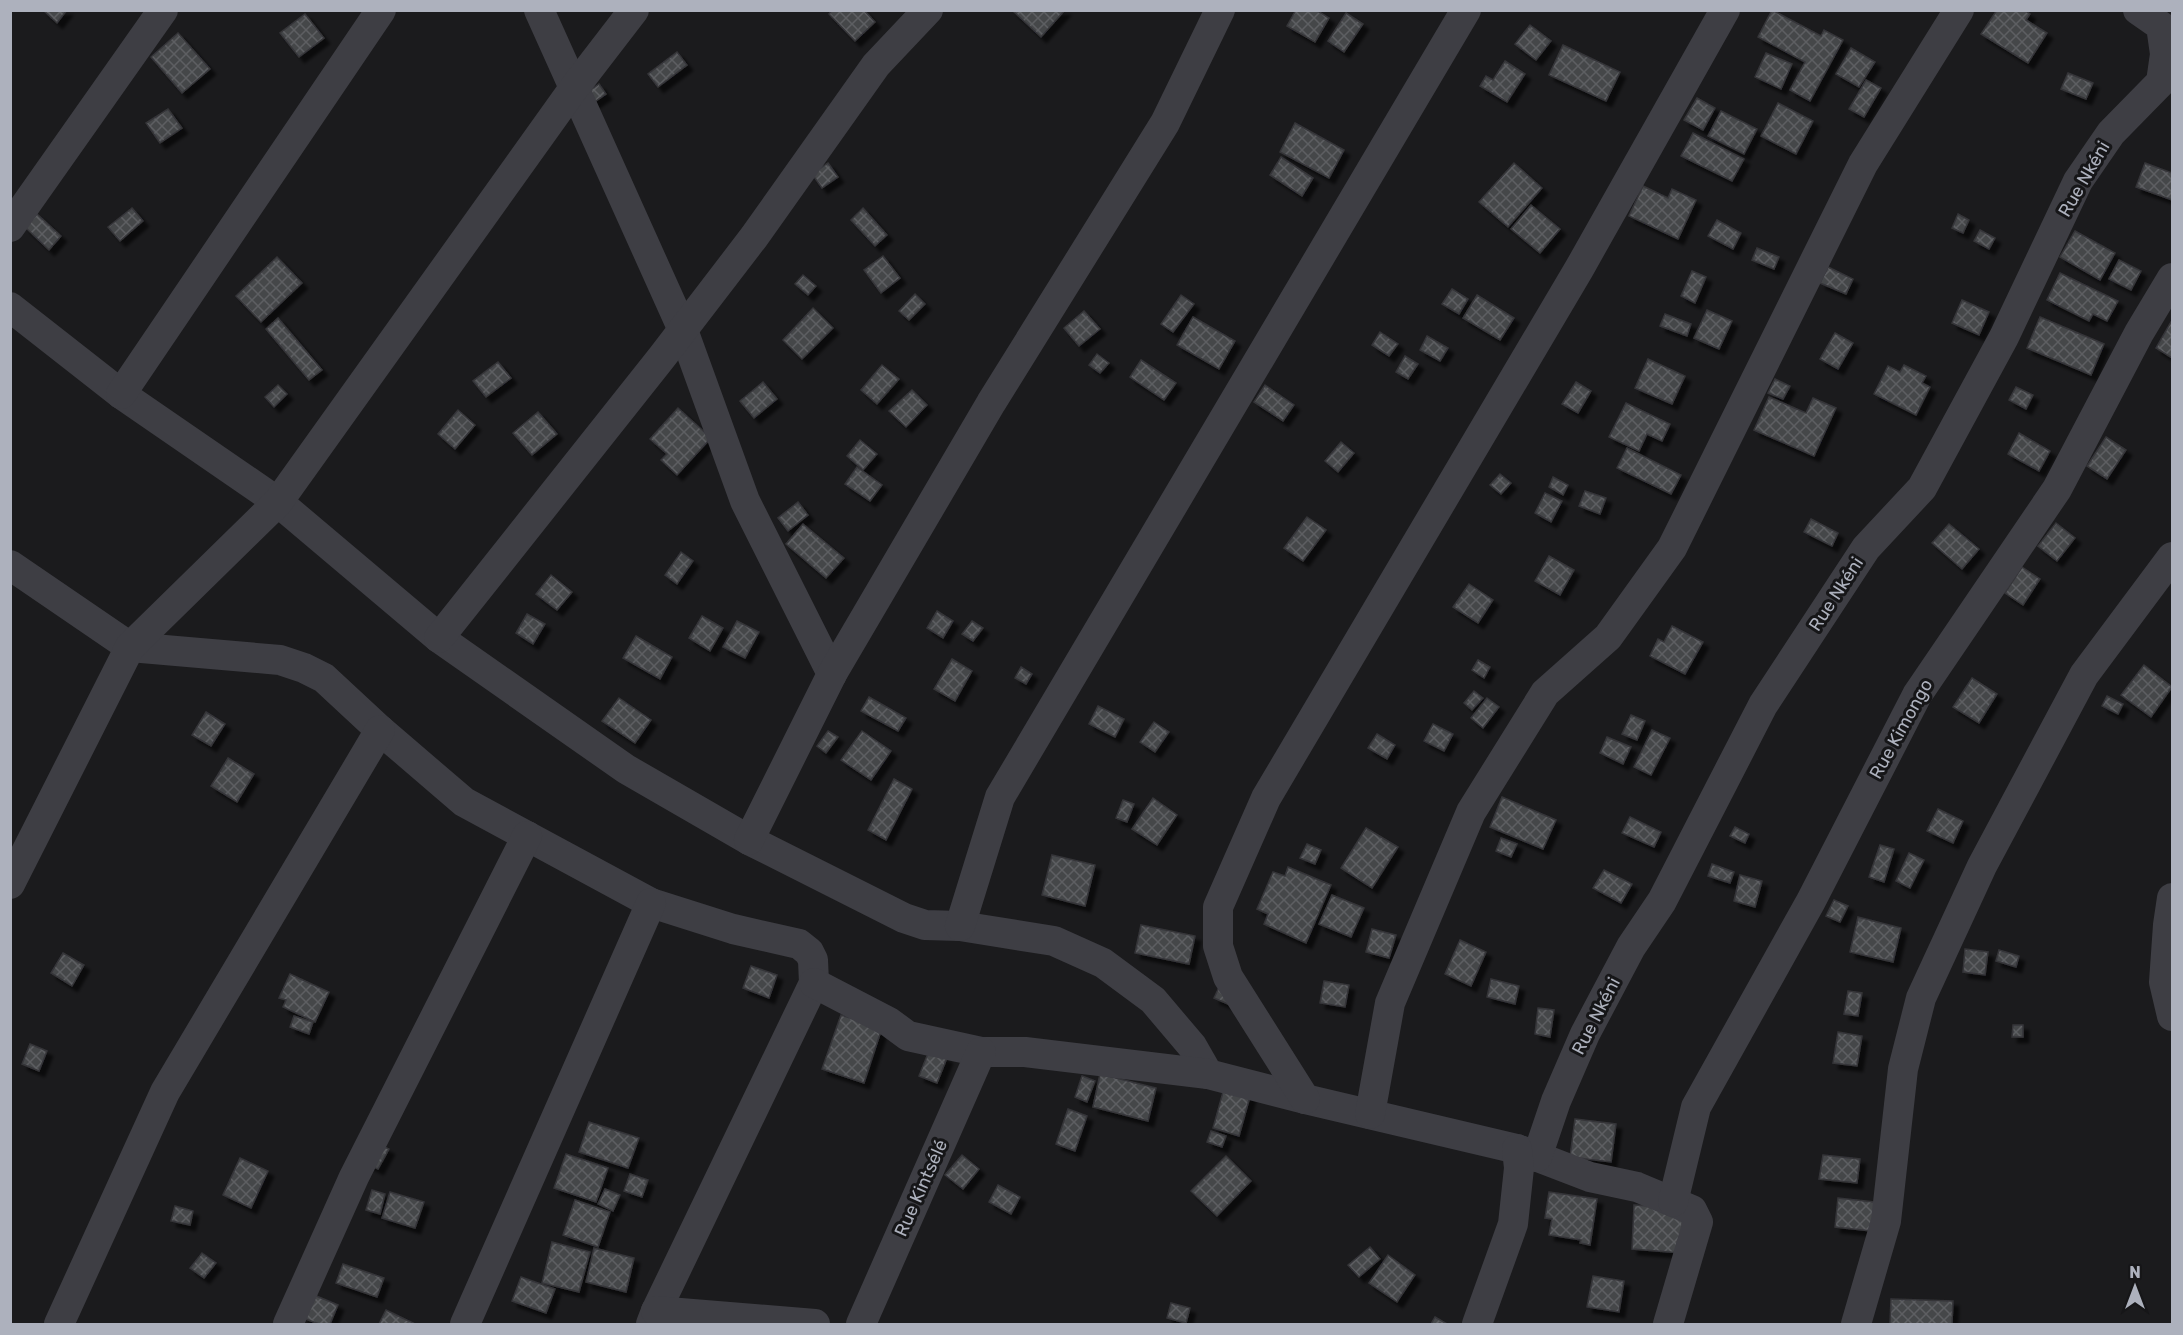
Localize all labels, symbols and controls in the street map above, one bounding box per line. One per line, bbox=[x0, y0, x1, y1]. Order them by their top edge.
street label: Rue Nkéni bbox=[2054, 137, 2114, 221]
street label: Rue Nkéni bbox=[1804, 553, 1868, 635]
street label: Rue Kimongo bbox=[1865, 675, 1937, 783]
street label: Rue Nkéni bbox=[1567, 974, 1625, 1058]
street label: Rue Kintsélé bbox=[890, 1136, 952, 1240]
north arrow bbox=[2105, 1257, 2165, 1317]
text: N bbox=[2129, 1263, 2141, 1282]

